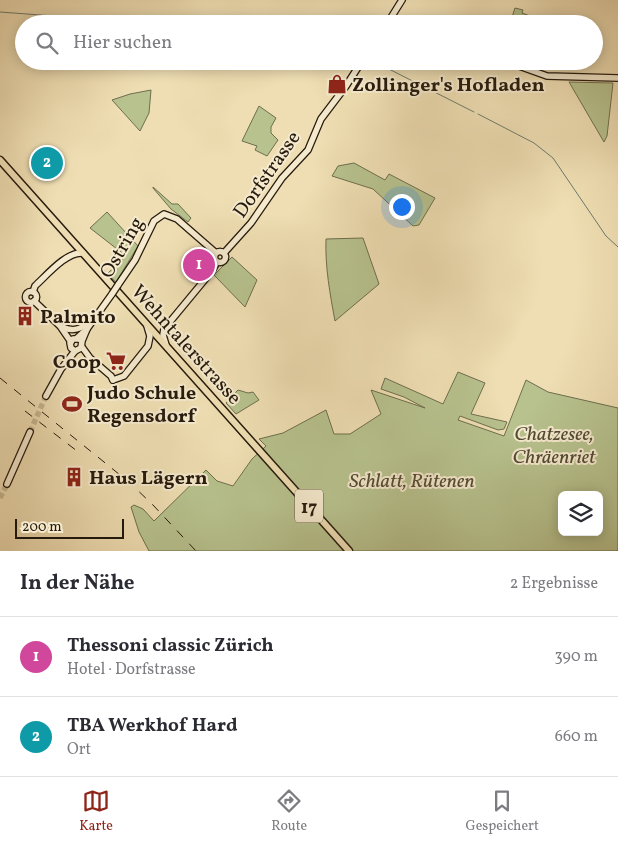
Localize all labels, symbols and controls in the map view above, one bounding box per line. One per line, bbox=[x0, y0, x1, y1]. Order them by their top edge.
search box bbox=[15, 15, 603, 70]
icon: search bbox=[33, 29, 61, 57]
text: Hier suchen bbox=[73, 30, 172, 56]
place label: Zollinger's Hofladen bbox=[352, 72, 545, 100]
shop icon: Zollinger's Hofladen bbox=[326, 73, 348, 95]
street label: Dorfstrasse bbox=[227, 126, 308, 225]
pin: 2 bbox=[31, 144, 63, 182]
your location bbox=[389, 194, 415, 220]
street label: Ostring bbox=[94, 212, 152, 284]
pin: 1 bbox=[183, 246, 215, 284]
street label: Wehntalerstrasse bbox=[124, 279, 247, 412]
place label: Palmito bbox=[40, 304, 116, 332]
building icon: Palmito bbox=[14, 305, 36, 327]
place label: Coop bbox=[53, 349, 101, 377]
supermarket icon: Coop bbox=[105, 350, 127, 372]
place label: Judo Schule Regensdorf bbox=[86, 380, 197, 431]
sports icon: Judo Schule Regensdorf bbox=[61, 393, 83, 415]
park label: Chatzesee, Chräenriet bbox=[513, 421, 596, 472]
place label: Haus Lägern bbox=[89, 465, 208, 493]
building icon: Haus Lägern bbox=[63, 466, 85, 488]
park label: Schlatt, Rütenen bbox=[349, 468, 475, 496]
road number: 17 bbox=[295, 490, 323, 522]
map controls bbox=[558, 491, 603, 536]
button: layers bbox=[558, 491, 603, 536]
scale bar bbox=[15, 516, 124, 539]
text: 200 m bbox=[22, 518, 62, 537]
text: In der Nähe bbox=[20, 569, 135, 598]
text: 2 Ergebnisse bbox=[510, 573, 598, 595]
text: Thessoni classic Zürich bbox=[67, 633, 274, 659]
text: 1 bbox=[33, 646, 39, 668]
text: 390 m bbox=[555, 646, 598, 668]
text: Hotel · Dorfstrasse bbox=[67, 659, 196, 681]
text: TBA Werkhof Hard bbox=[67, 713, 238, 739]
text: 2 bbox=[32, 726, 40, 748]
text: 660 m bbox=[555, 726, 598, 748]
text: Ort bbox=[67, 739, 91, 761]
tab: Karte bbox=[79, 787, 113, 836]
tab: Route bbox=[271, 787, 307, 836]
tab: Gespeichert bbox=[465, 787, 539, 836]

